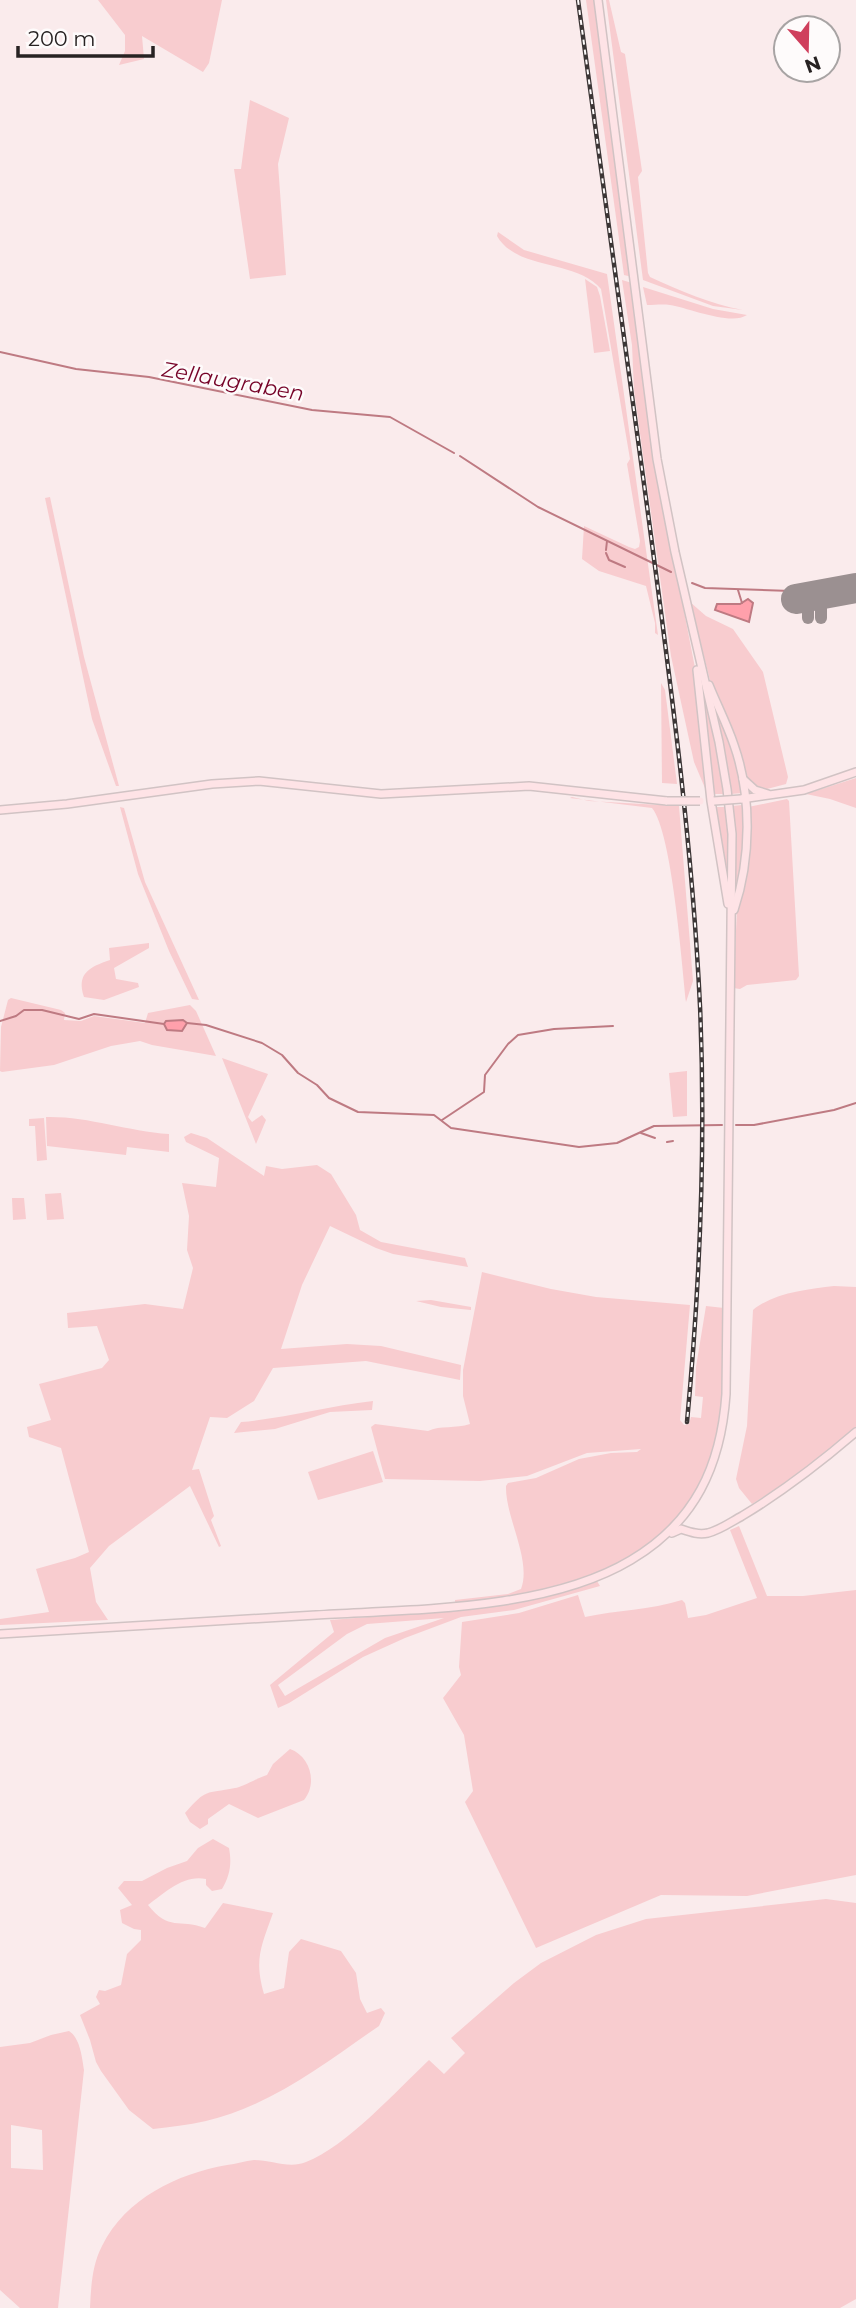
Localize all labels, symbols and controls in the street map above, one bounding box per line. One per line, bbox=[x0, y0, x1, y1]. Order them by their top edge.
scale bar bbox=[18, 14, 152, 58]
north arrow bbox=[772, 14, 842, 84]
text: 200 m bbox=[28, 26, 95, 51]
text: N bbox=[801, 51, 824, 78]
water label: Zellaugraben bbox=[159, 356, 306, 406]

